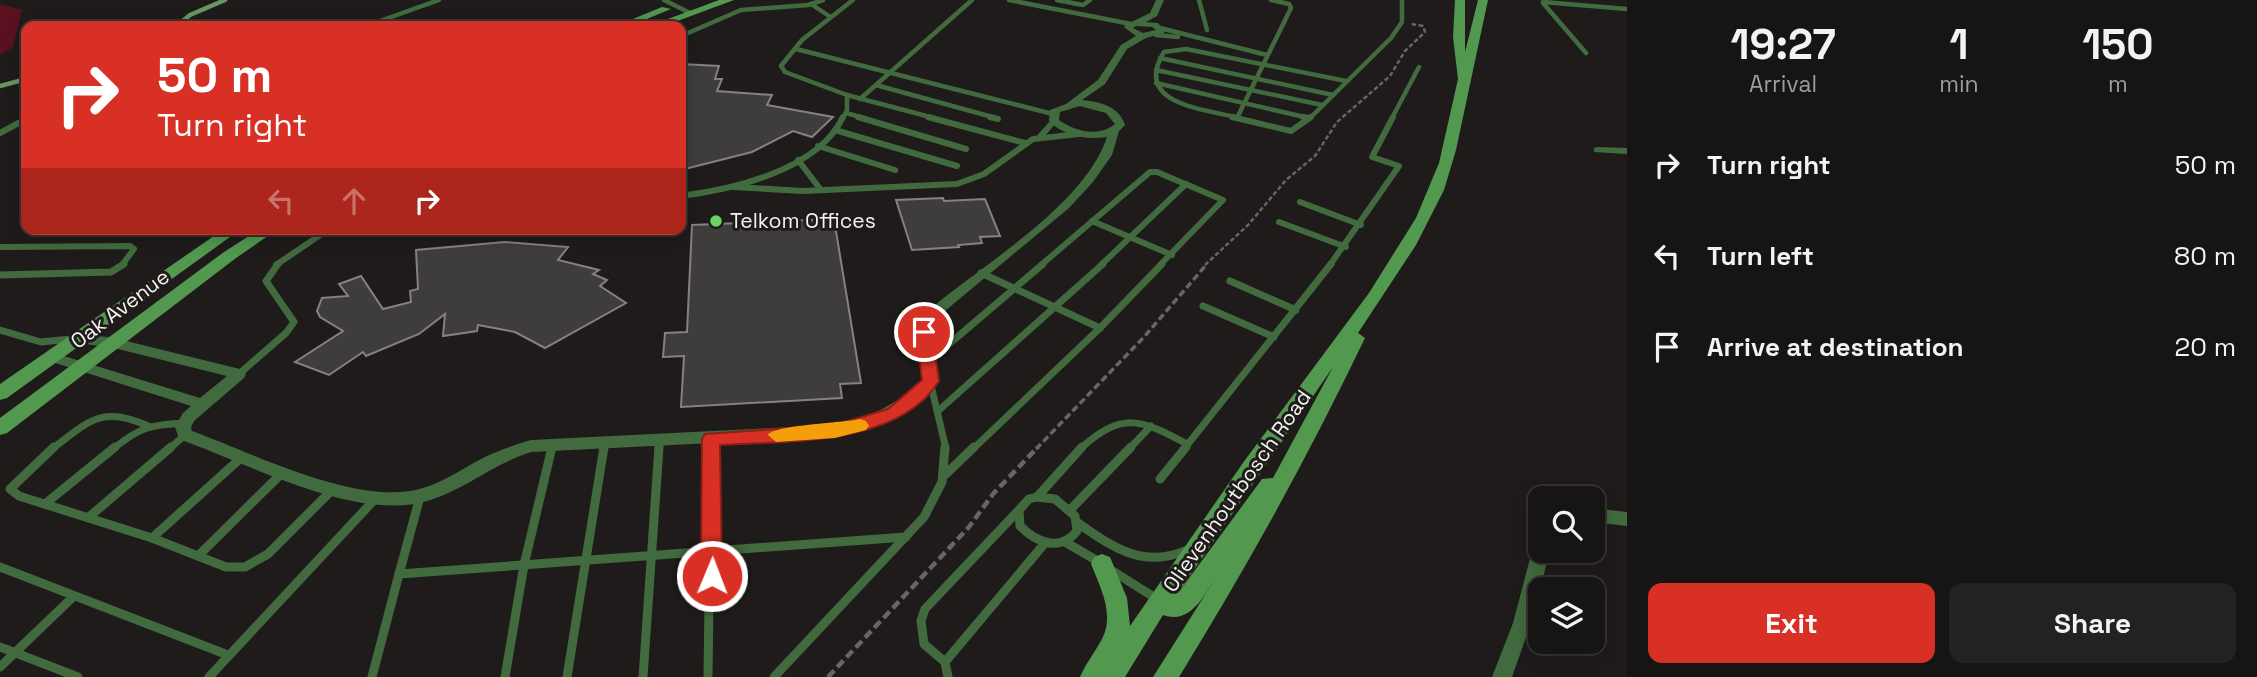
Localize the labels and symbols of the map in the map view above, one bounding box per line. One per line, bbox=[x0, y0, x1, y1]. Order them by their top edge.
place label: Telkom Offices bbox=[730, 207, 876, 234]
marker: Telkom Offices bbox=[708, 213, 724, 229]
street label: Oak Avenue bbox=[65, 263, 174, 355]
pin bbox=[894, 302, 954, 362]
street label: Olievenhoutbosch Road bbox=[1156, 384, 1317, 597]
position arrow bbox=[675, 539, 749, 613]

